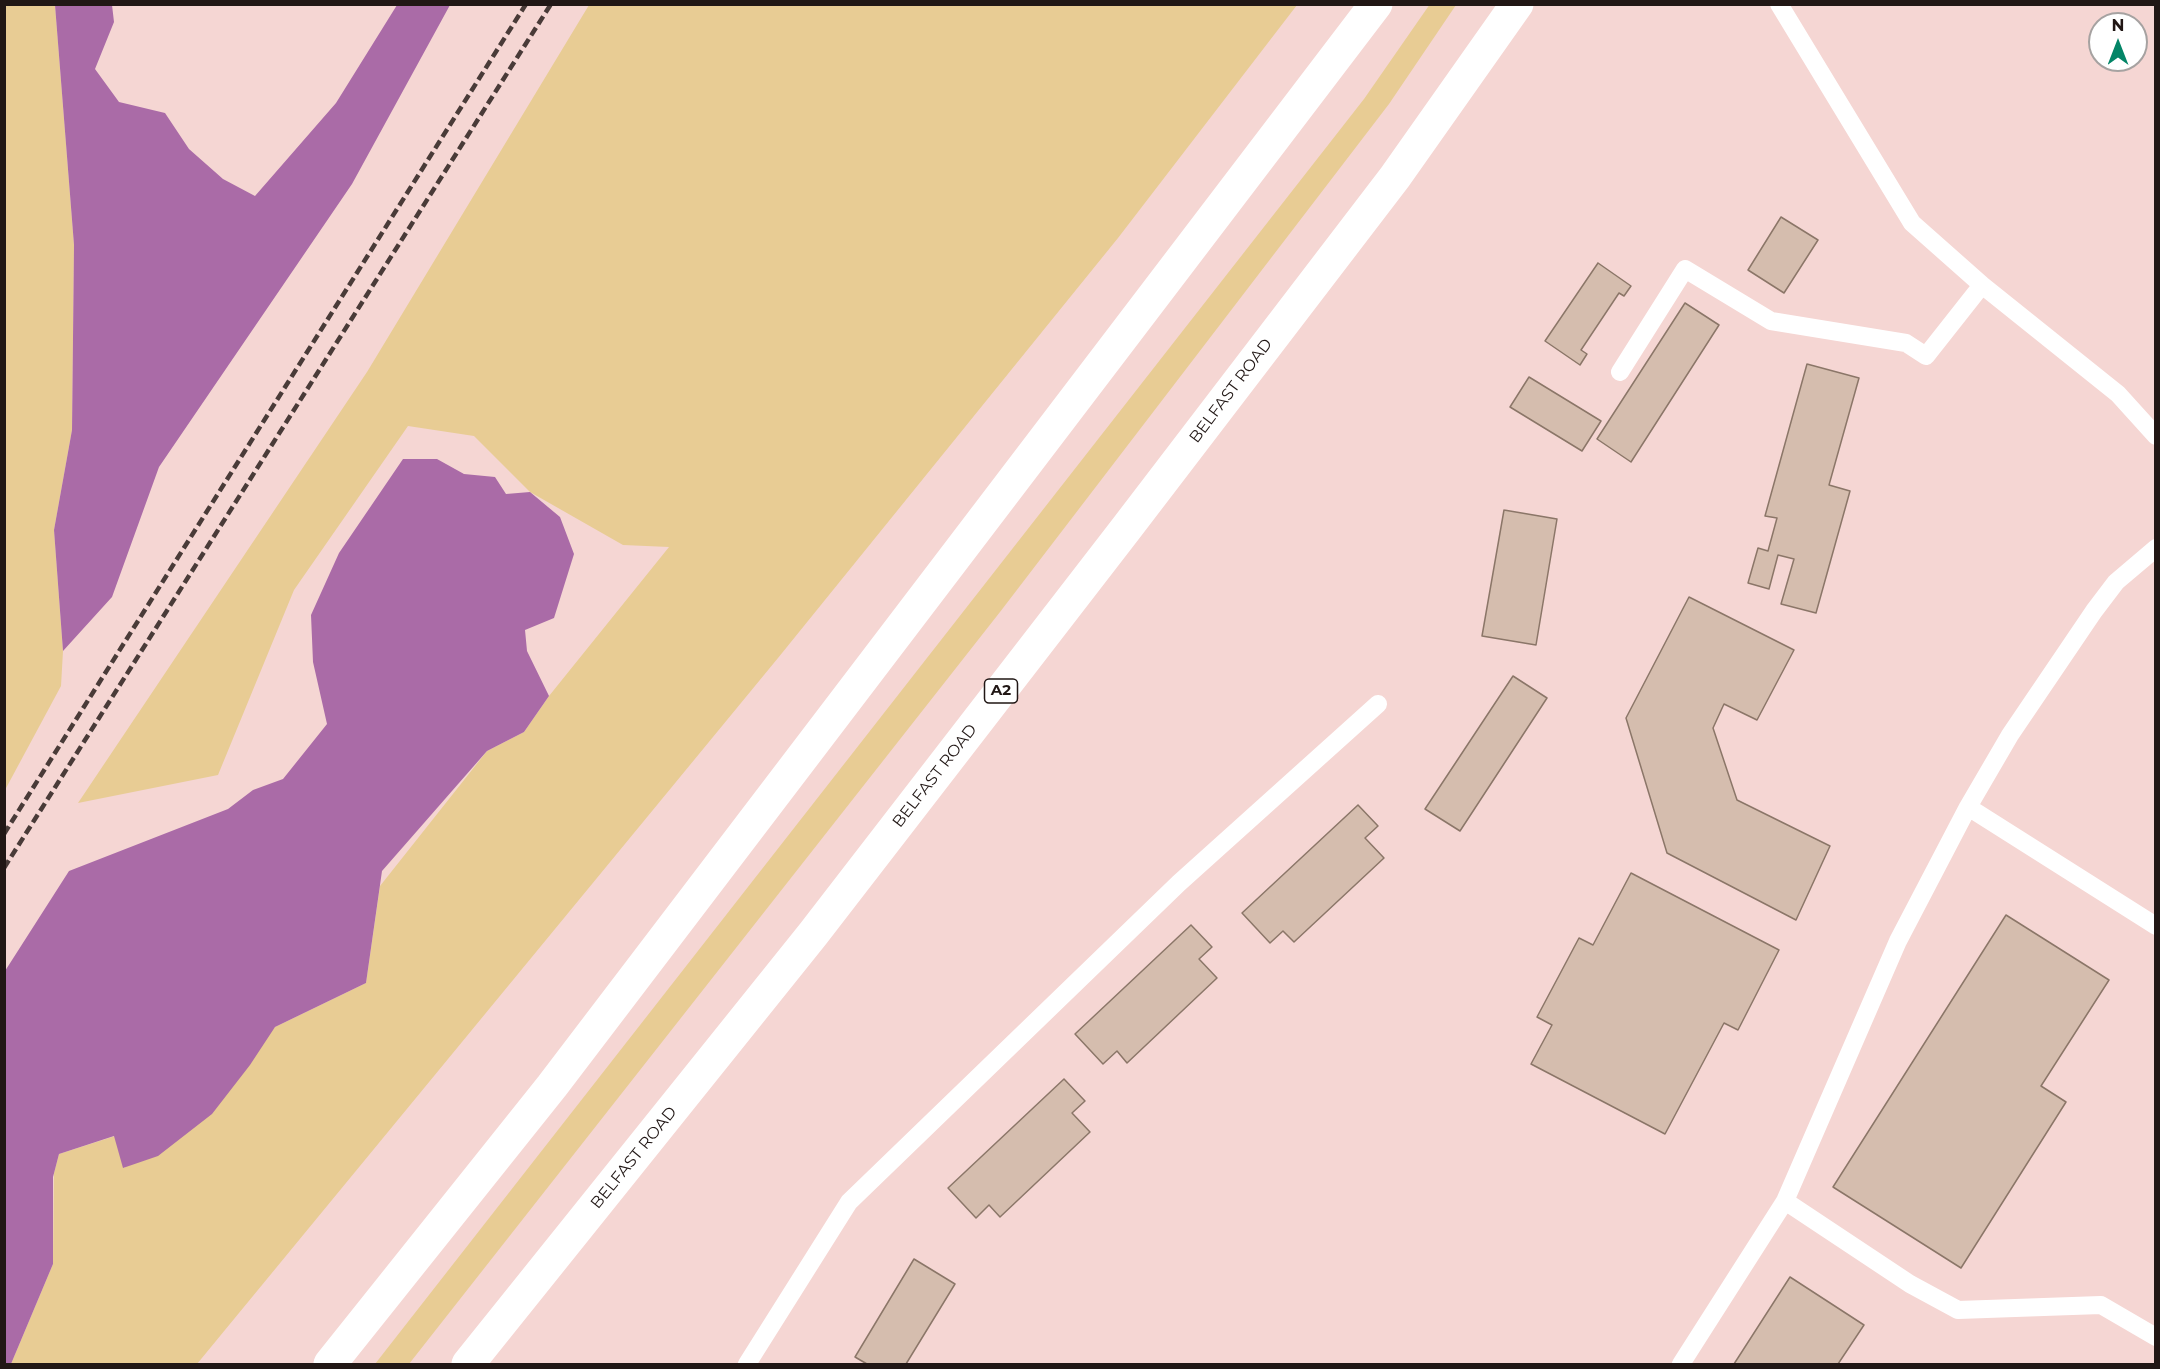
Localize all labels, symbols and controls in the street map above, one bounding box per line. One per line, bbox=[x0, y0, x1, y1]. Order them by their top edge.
north arrow bbox=[2088, 12, 2148, 72]
text: N bbox=[2112, 16, 2124, 35]
street label: BELFAST ROAD bbox=[1185, 335, 1277, 447]
road number: A2 bbox=[984, 679, 1018, 703]
street label: BELFAST ROAD bbox=[889, 721, 981, 831]
street label: BELFAST ROAD bbox=[587, 1103, 681, 1213]

